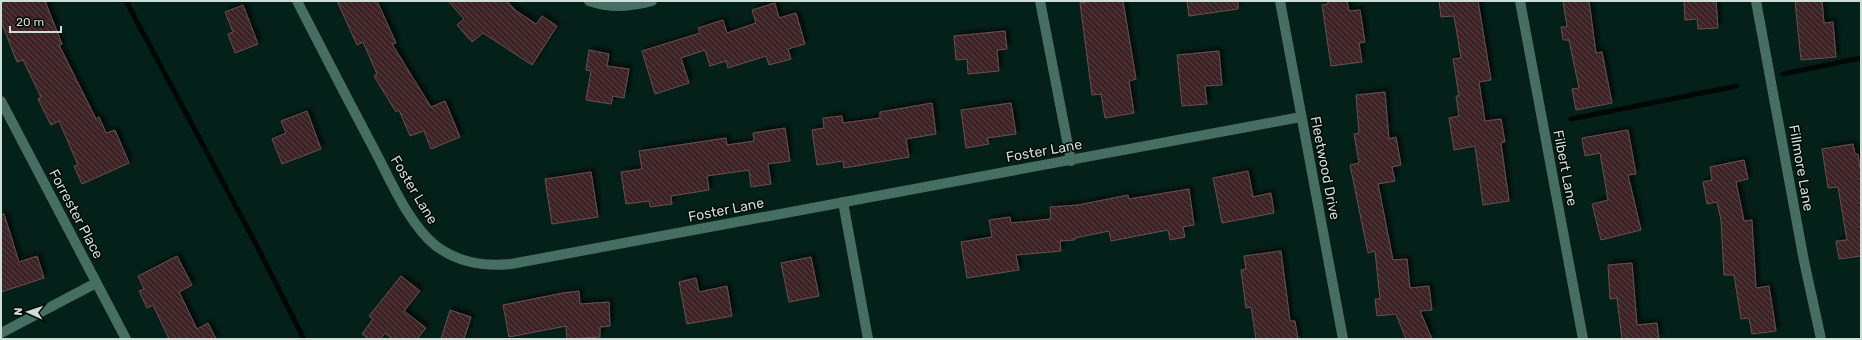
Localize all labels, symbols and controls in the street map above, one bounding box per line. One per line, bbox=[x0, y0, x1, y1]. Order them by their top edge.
scale bar bbox=[10, 8, 61, 34]
text: 20 m bbox=[16, 15, 44, 29]
street label: Fleetwood Drive bbox=[1307, 115, 1343, 221]
street label: Fillmore Lane bbox=[1785, 124, 1817, 213]
street label: Filbert Lane bbox=[1549, 128, 1581, 208]
street label: Foster Lane bbox=[1005, 136, 1083, 166]
street label: Foster Lane bbox=[387, 153, 441, 227]
street label: Forrester Place bbox=[45, 166, 107, 262]
street label: Foster Lane bbox=[687, 194, 765, 226]
north arrow bbox=[8, 292, 48, 332]
text: N bbox=[12, 307, 25, 316]

